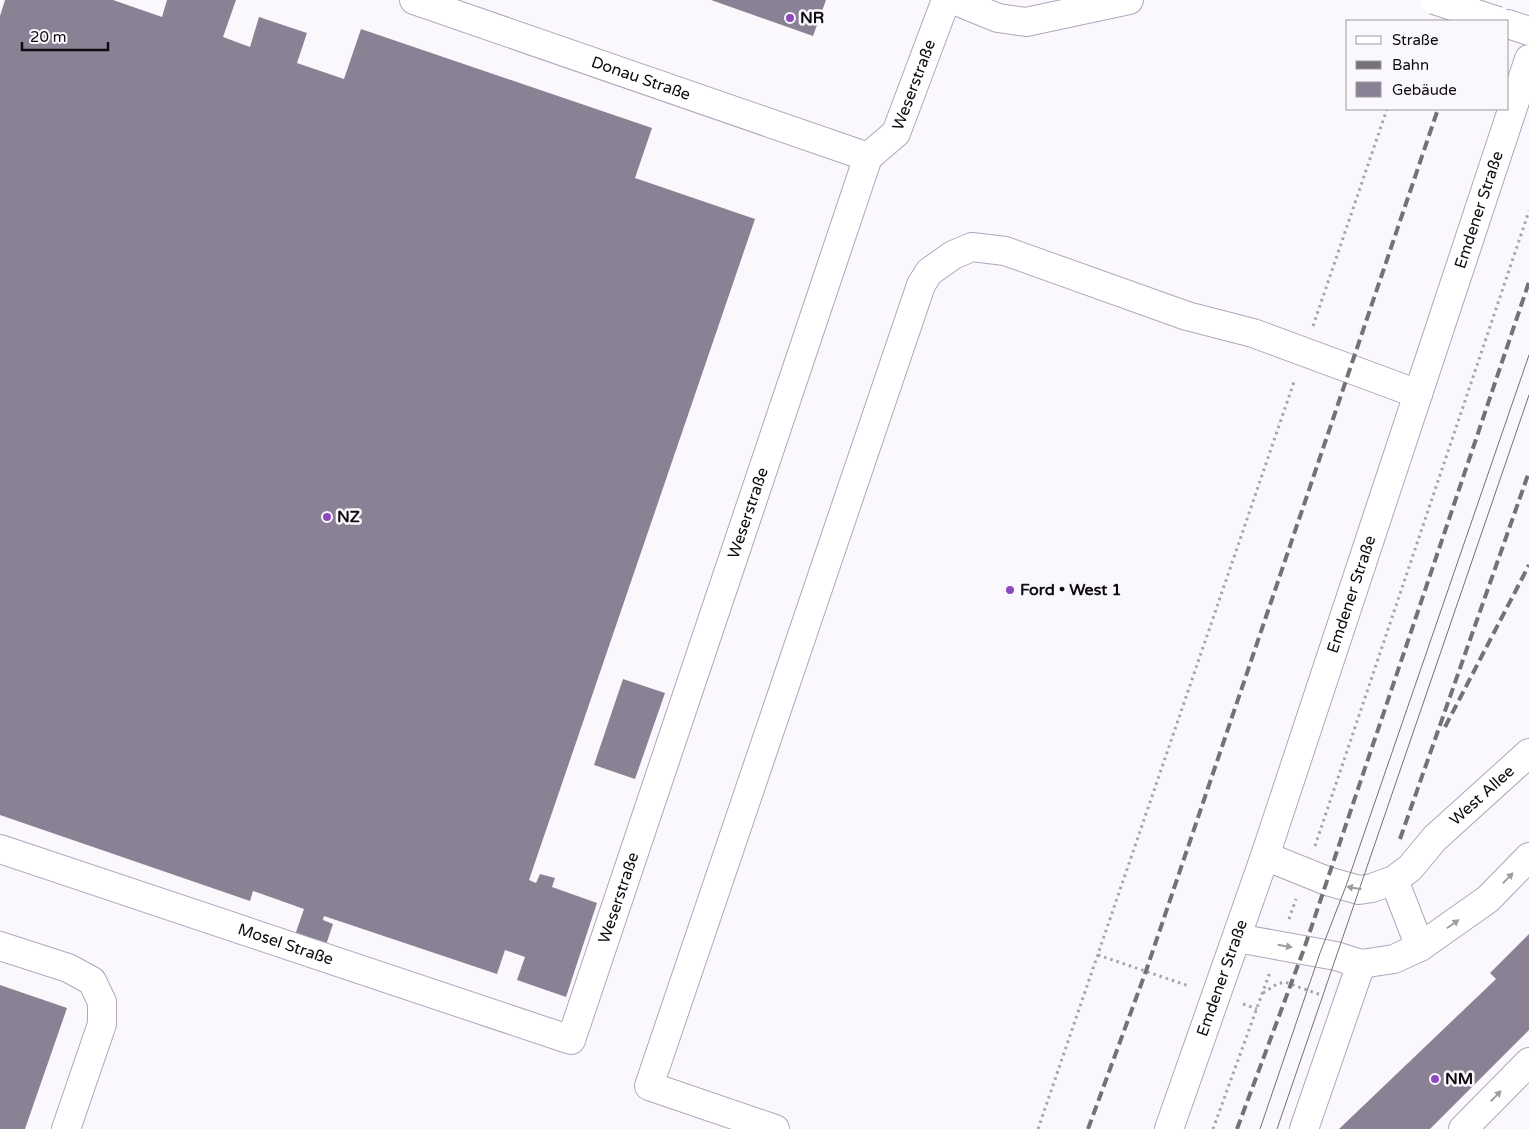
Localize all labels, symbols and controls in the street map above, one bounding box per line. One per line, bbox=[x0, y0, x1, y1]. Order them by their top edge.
place label: NR bbox=[800, 8, 824, 28]
marker: NR bbox=[784, 12, 796, 24]
scale bar bbox=[22, 20, 109, 52]
legend bbox=[1346, 20, 1509, 110]
text: 20 m bbox=[30, 28, 67, 46]
text: Straße bbox=[1392, 31, 1438, 49]
street label: Weserstraße bbox=[888, 37, 940, 133]
street label: Donau Straße bbox=[589, 52, 693, 105]
text: Bahn bbox=[1392, 56, 1429, 74]
text: Gebäude bbox=[1392, 81, 1457, 99]
street label: Emdener Straße bbox=[1450, 149, 1508, 271]
street label: Weserstraße bbox=[724, 465, 773, 561]
place label: NZ bbox=[337, 507, 360, 527]
marker: NZ bbox=[321, 511, 333, 523]
street label: Emdener Straße bbox=[1323, 533, 1380, 656]
place label: Ford • West 1 bbox=[1020, 580, 1122, 600]
marker: Ford • West 1 bbox=[1004, 584, 1016, 596]
street label: West Allee bbox=[1445, 761, 1518, 830]
street label: Weserstraße bbox=[594, 850, 643, 946]
one-way arrow bbox=[1502, 872, 1514, 884]
one-way arrow bbox=[1345, 883, 1361, 891]
street label: Emdener Straße bbox=[1192, 917, 1252, 1039]
street label: Mosel Straße bbox=[235, 919, 336, 970]
one-way arrow bbox=[1446, 919, 1460, 929]
one-way arrow bbox=[1278, 943, 1294, 951]
place label: NM bbox=[1445, 1069, 1473, 1089]
marker: NM bbox=[1429, 1073, 1441, 1085]
one-way arrow bbox=[1490, 1090, 1502, 1102]

